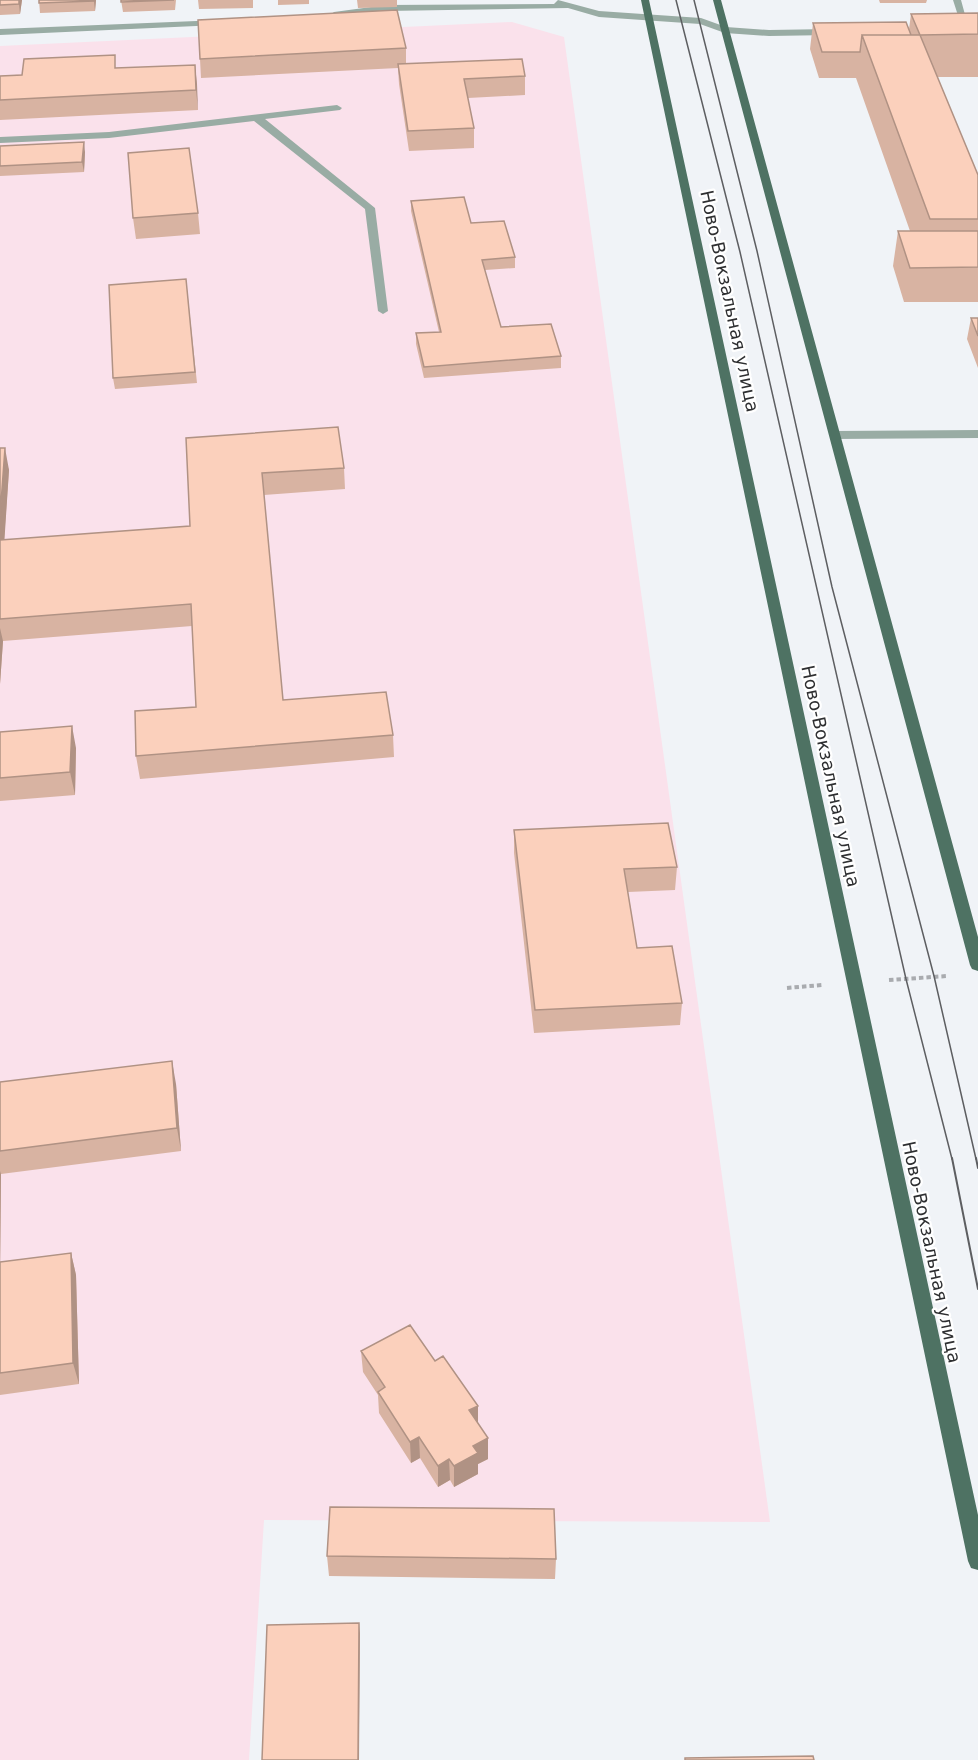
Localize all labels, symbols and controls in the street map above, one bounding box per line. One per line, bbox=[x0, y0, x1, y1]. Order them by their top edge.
street label: Ново-Вокзальная улица bbox=[696, 188, 764, 414]
street label: Ново-Вокзальная улица bbox=[797, 663, 865, 889]
street label: Ново-Вокзальная улица bbox=[898, 1139, 966, 1365]

